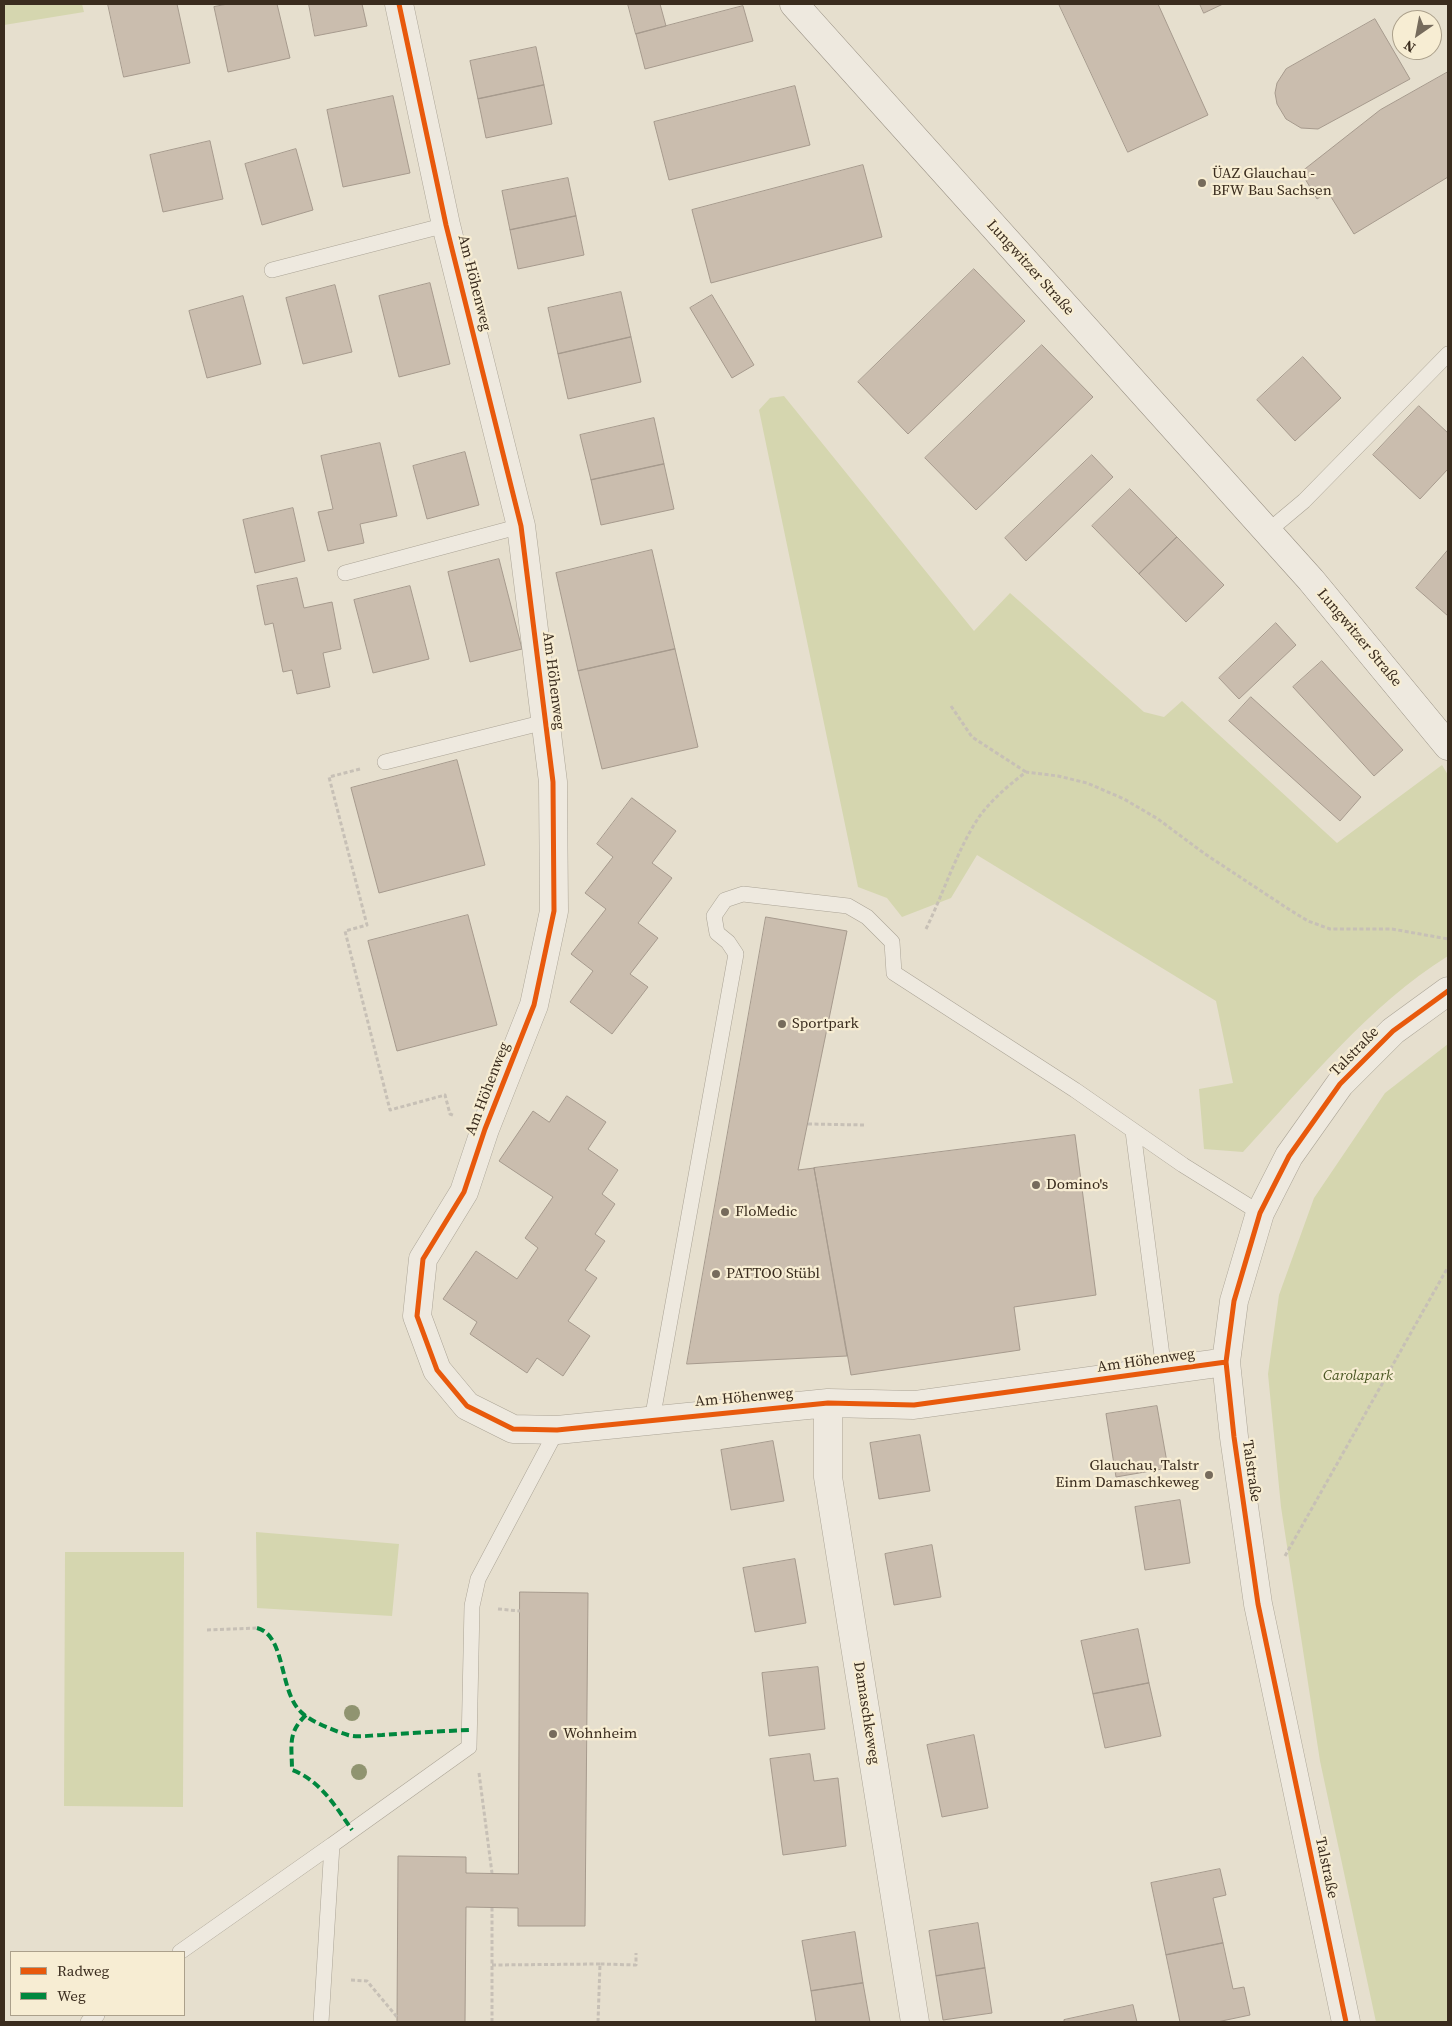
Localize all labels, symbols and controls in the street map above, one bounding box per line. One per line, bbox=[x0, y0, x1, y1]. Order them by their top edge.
north arrow bbox=[1392, 10, 1442, 60]
text: N bbox=[1400, 36, 1419, 58]
place label: ÜAZ Glauchau - BFW Bau Sachsen bbox=[1212, 165, 1332, 200]
marker: ÜAZ Glauchau - BFW Bau Sachsen bbox=[1196, 177, 1208, 189]
street label: Lungwitzer Straße bbox=[982, 217, 1078, 319]
street label: Am Höhenweg bbox=[453, 233, 495, 333]
street label: Lungwitzer Straße bbox=[1313, 585, 1405, 691]
street label: Am Höhenweg bbox=[538, 631, 568, 731]
place label: Sportpark bbox=[792, 1015, 859, 1033]
marker: Sportpark bbox=[776, 1018, 788, 1030]
street label: Talstraße bbox=[1327, 1023, 1383, 1081]
street label: Am Höhenweg bbox=[462, 1040, 514, 1138]
place label: Domino's bbox=[1046, 1176, 1108, 1194]
marker: Domino's bbox=[1030, 1179, 1042, 1191]
place label: FloMedic bbox=[735, 1203, 797, 1221]
marker: FloMedic bbox=[719, 1206, 731, 1218]
place label: PATTOO Stübl bbox=[726, 1265, 820, 1283]
marker: PATTOO Stübl bbox=[710, 1268, 722, 1280]
street label: Am Höhenweg bbox=[1096, 1345, 1196, 1377]
park label: Carolapark bbox=[1323, 1367, 1393, 1385]
street label: Am Höhenweg bbox=[694, 1385, 794, 1411]
street label: Talstraße bbox=[1238, 1439, 1264, 1503]
place label: Glauchau, Talstr Einm Damaschkeweg bbox=[1055, 1457, 1199, 1492]
marker: Glauchau, Talstr Einm Damaschkeweg bbox=[1203, 1469, 1215, 1481]
street label: Damaschkeweg bbox=[849, 1660, 883, 1766]
place label: Wohnheim bbox=[563, 1725, 637, 1743]
marker: Wohnheim bbox=[547, 1728, 559, 1740]
street label: Talstraße bbox=[1311, 1836, 1341, 1900]
legend bbox=[10, 1951, 185, 2016]
text: Radweg bbox=[57, 1960, 109, 1981]
text: Weg bbox=[57, 1985, 86, 2006]

